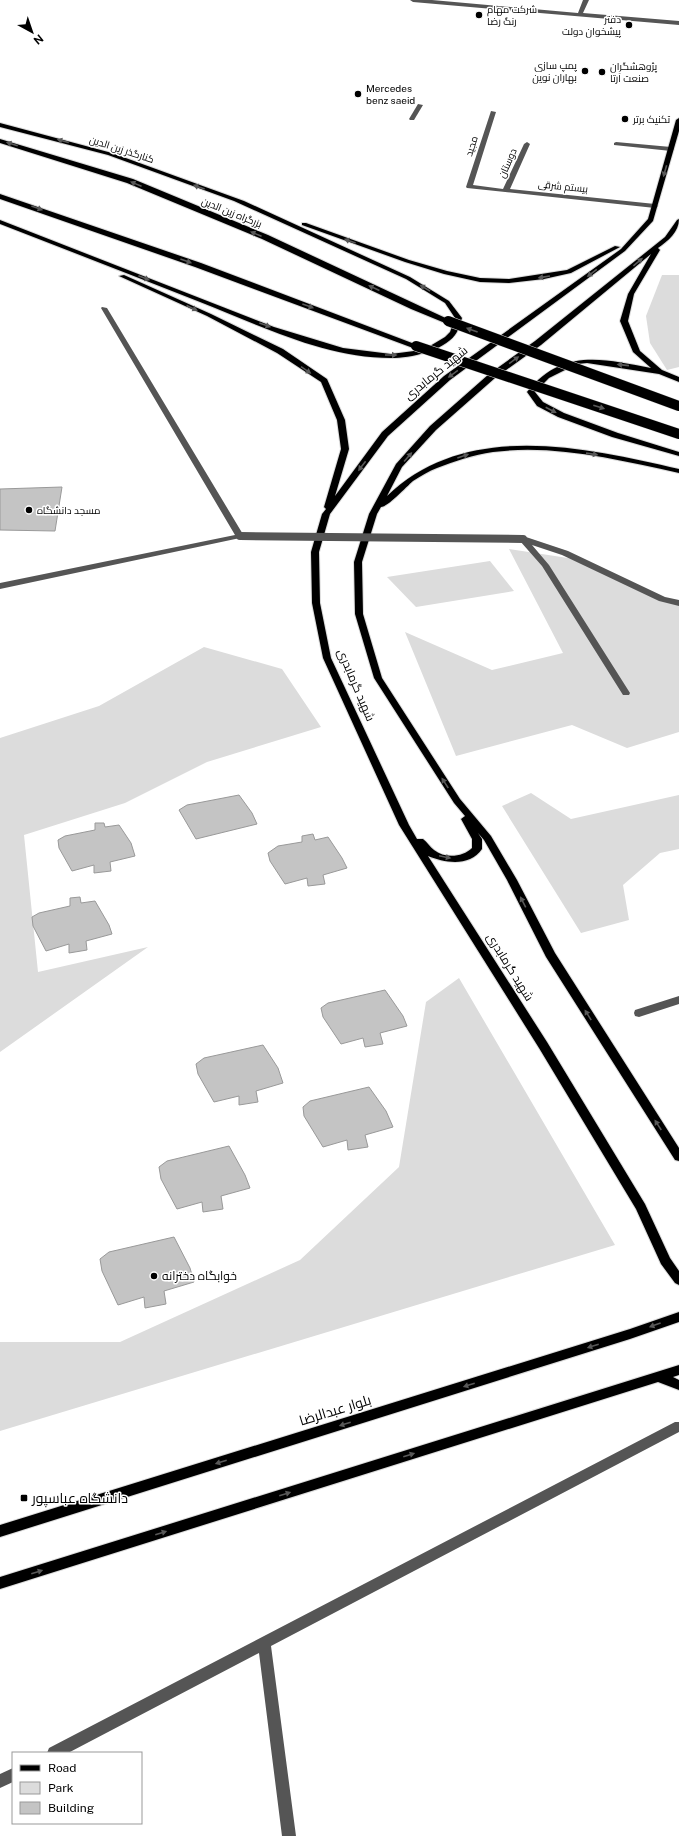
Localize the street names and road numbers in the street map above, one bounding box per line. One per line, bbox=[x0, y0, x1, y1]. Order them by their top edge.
street label: کنارگذر زین الدین bbox=[88, 133, 156, 166]
street label: مجید bbox=[462, 134, 480, 158]
street label: دوستان bbox=[495, 146, 520, 180]
street label: بیستم شرقی bbox=[537, 177, 589, 197]
street label: بزرگراه زین الدین bbox=[200, 194, 264, 231]
street label: شهید گرمابدری bbox=[402, 343, 470, 403]
street label: شهید گرمابدری bbox=[334, 647, 378, 723]
street label: شهید گرمابدری bbox=[484, 931, 536, 1004]
street label: بلوار عبدالرضا bbox=[297, 1391, 373, 1429]

